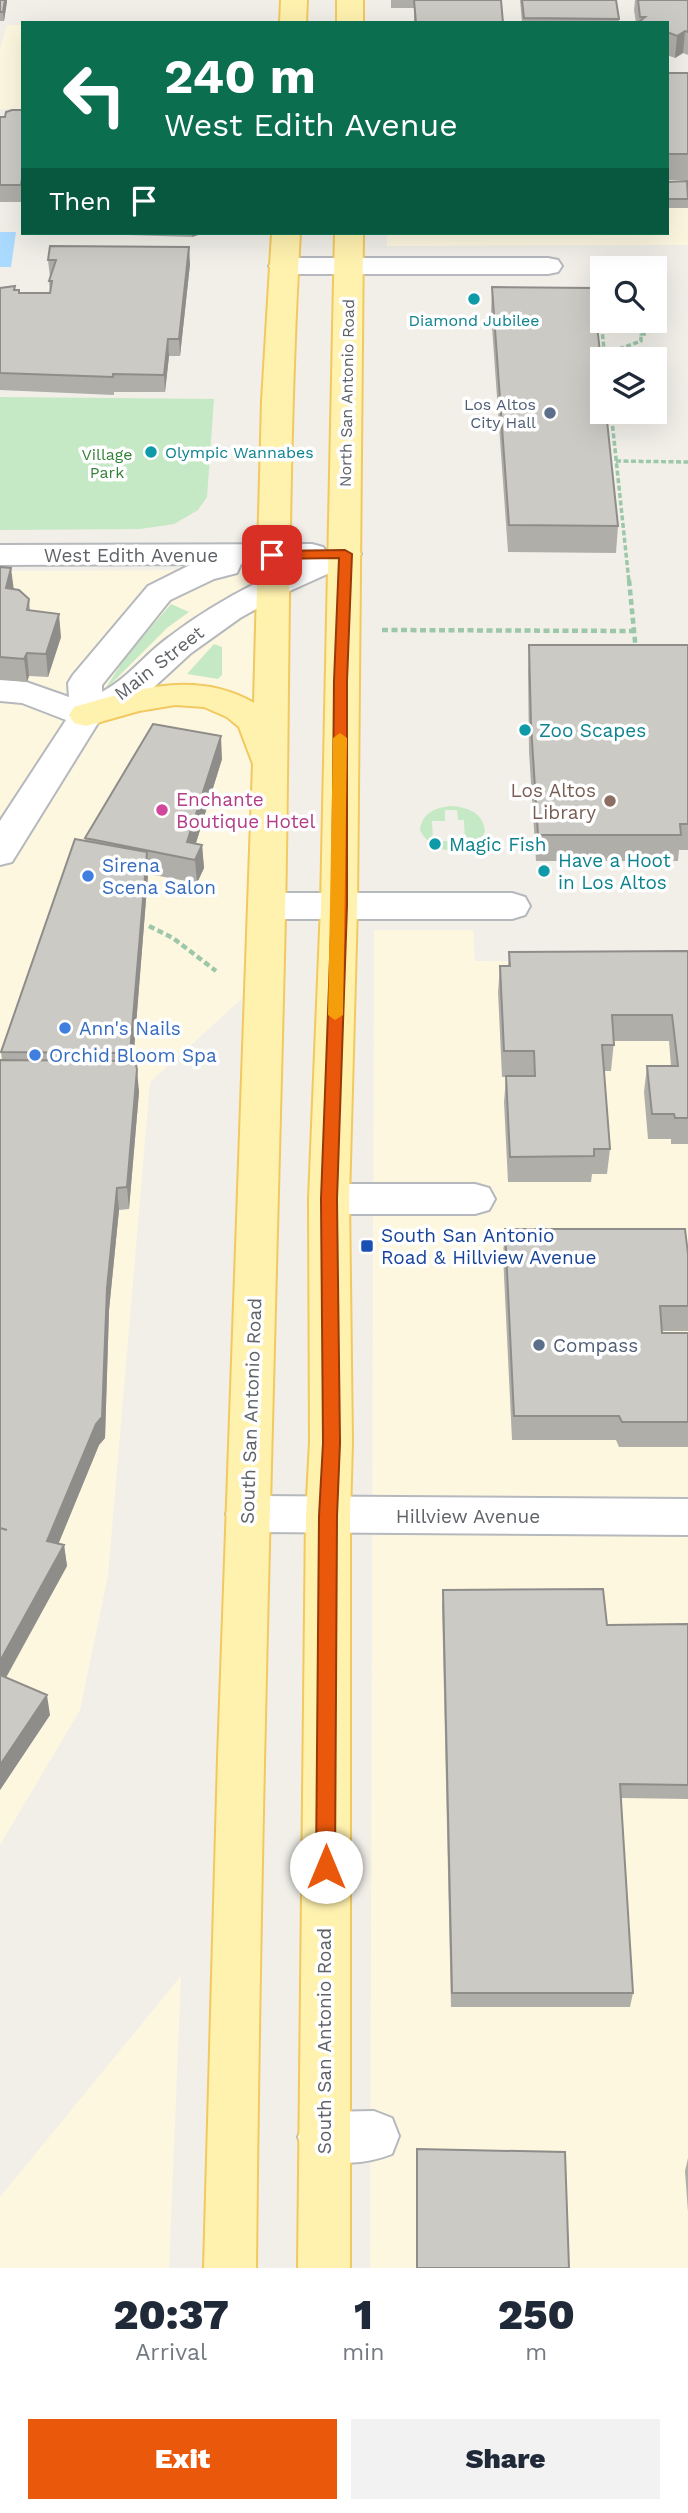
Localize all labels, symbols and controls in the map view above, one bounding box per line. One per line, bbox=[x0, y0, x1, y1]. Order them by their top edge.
text: 240 m bbox=[164, 47, 316, 105]
icon: left bbox=[49, 49, 140, 140]
text: West Edith Avenue bbox=[164, 106, 458, 144]
icon: arrive bbox=[125, 182, 163, 220]
text: Then bbox=[49, 186, 111, 216]
map controls bbox=[590, 256, 667, 424]
button: search bbox=[590, 256, 667, 333]
marker: Diamond Jubilee bbox=[466, 291, 482, 307]
street label: North San Antonio Road bbox=[336, 299, 358, 487]
place label: Diamond Jubilee bbox=[408, 311, 540, 330]
button: layers bbox=[590, 347, 667, 424]
place label: Los Altos City Hall bbox=[464, 395, 536, 432]
marker: Los Altos City Hall bbox=[542, 405, 558, 421]
place label: Olympic Wannabes bbox=[165, 443, 314, 462]
marker: Olympic Wannabes bbox=[143, 444, 159, 460]
park label: Village Park bbox=[81, 445, 133, 482]
pin bbox=[242, 525, 302, 585]
icon: arrive bbox=[253, 536, 291, 574]
street label: West Edith Avenue bbox=[44, 544, 218, 567]
street label: Main Street bbox=[110, 621, 208, 705]
place label: Zoo Scapes bbox=[539, 719, 646, 742]
marker: Zoo Scapes bbox=[517, 722, 533, 738]
place label: Los Altos Library bbox=[510, 779, 596, 824]
place label: Enchante Boutique Hotel bbox=[176, 788, 316, 833]
marker: Los Altos Library bbox=[602, 793, 618, 809]
marker: Enchante Boutique Hotel bbox=[154, 802, 170, 818]
place label: Magic Fish bbox=[449, 833, 547, 856]
marker: Magic Fish bbox=[427, 836, 443, 852]
place label: Have a Hoot in Los Altos bbox=[558, 849, 671, 894]
place label: Sirena Scena Salon bbox=[102, 854, 216, 899]
marker: Have a Hoot in Los Altos bbox=[536, 863, 552, 879]
marker: Sirena Scena Salon bbox=[80, 868, 96, 884]
place label: Ann's Nails bbox=[79, 1017, 181, 1040]
marker: Ann's Nails bbox=[57, 1020, 73, 1036]
place label: Orchid Bloom Spa bbox=[49, 1044, 217, 1067]
marker: Orchid Bloom Spa bbox=[27, 1047, 43, 1063]
place label: South San Antonio Road & Hillview Avenue bbox=[381, 1224, 596, 1269]
marker: South San Antonio Road & Hillview Avenue bbox=[359, 1238, 375, 1254]
street label: South San Antonio Road bbox=[236, 1297, 266, 1525]
place label: Compass bbox=[553, 1334, 638, 1357]
marker: Compass bbox=[531, 1337, 547, 1353]
street label: Hillview Avenue bbox=[396, 1505, 540, 1528]
position arrow bbox=[289, 1830, 363, 1904]
street label: South San Antonio Road bbox=[313, 1928, 336, 2154]
text: 20:37 bbox=[113, 2290, 229, 2339]
text: 1 bbox=[354, 2290, 373, 2339]
text: 250 bbox=[498, 2290, 575, 2339]
text: Arrival bbox=[135, 2339, 207, 2366]
text: min bbox=[342, 2339, 384, 2366]
text: m bbox=[525, 2339, 547, 2366]
button: Exit bbox=[28, 2419, 337, 2499]
button: Share bbox=[351, 2419, 660, 2499]

